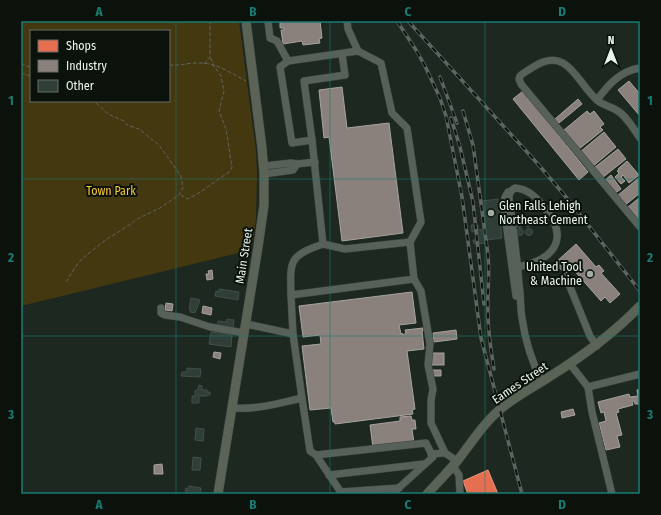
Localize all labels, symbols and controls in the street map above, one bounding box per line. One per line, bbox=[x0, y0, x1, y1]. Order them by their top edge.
text: A bbox=[94, 4, 103, 19]
text: B bbox=[249, 4, 257, 19]
text: C bbox=[405, 4, 412, 19]
text: D bbox=[558, 4, 566, 19]
legend bbox=[30, 30, 170, 102]
north arrow bbox=[591, 30, 631, 70]
text: N bbox=[608, 34, 614, 47]
text: Shops bbox=[66, 39, 96, 53]
text: Industry bbox=[66, 59, 107, 73]
text: Other bbox=[66, 79, 95, 93]
text: 1 bbox=[8, 93, 14, 108]
text: 1 bbox=[647, 93, 653, 108]
park label: Town Park bbox=[86, 184, 136, 198]
place label: Glen Falls Lehigh Northeast Cement bbox=[499, 199, 588, 227]
marker: Glen Falls Lehigh Northeast Cement bbox=[486, 208, 496, 218]
street label: Main Street bbox=[233, 227, 255, 285]
text: 2 bbox=[7, 250, 14, 265]
text: 2 bbox=[646, 250, 653, 265]
place label: United Tool & Machine bbox=[526, 260, 582, 288]
marker: United Tool & Machine bbox=[585, 269, 595, 279]
street label: Eames Street bbox=[490, 359, 550, 407]
text: 3 bbox=[7, 407, 14, 422]
text: 3 bbox=[646, 407, 653, 422]
text: A bbox=[94, 497, 103, 512]
text: B bbox=[249, 497, 257, 512]
text: C bbox=[405, 497, 412, 512]
text: D bbox=[558, 497, 566, 512]

